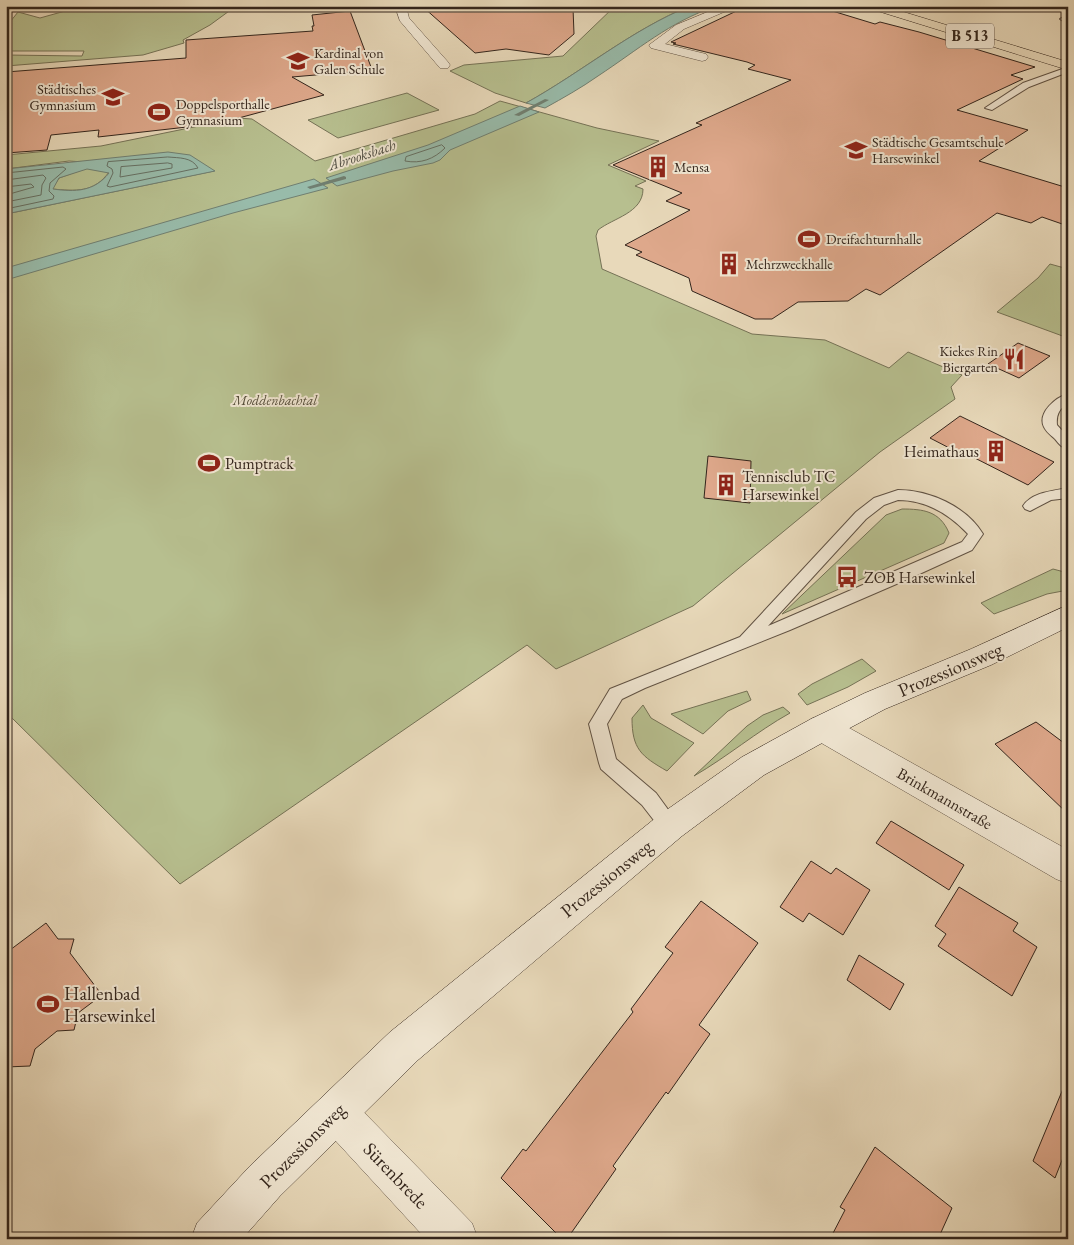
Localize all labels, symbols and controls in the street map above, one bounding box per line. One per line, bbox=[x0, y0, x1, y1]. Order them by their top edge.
road number: B 513 bbox=[946, 24, 994, 48]
place label: Kardinal von Galen Schule bbox=[314, 44, 385, 78]
school or university icon: Kardinal von Galen Schule bbox=[285, 48, 311, 74]
place label: Städtisches Gymnasium bbox=[30, 80, 96, 114]
school or university icon: Städtisches Gymnasium bbox=[100, 84, 126, 110]
place label: Doppelsporthalle Gymnasium bbox=[176, 95, 270, 129]
sports icon: Doppelsporthalle Gymnasium bbox=[146, 99, 172, 125]
place label: Städtische Gesamtschule Harsewinkel bbox=[872, 133, 1004, 167]
water label: Abrooksbach bbox=[325, 134, 399, 175]
school or university icon: Städtische Gesamtschule Harsewinkel bbox=[843, 137, 869, 163]
building icon: Mensa bbox=[645, 154, 671, 180]
place label: Mensa bbox=[674, 158, 710, 176]
sports icon: Dreifachturnhalle bbox=[796, 226, 822, 252]
place label: Dreifachturnhalle bbox=[826, 230, 922, 248]
building icon: Mehrzweckhalle bbox=[716, 251, 742, 277]
place label: Mehrzweckhalle bbox=[746, 255, 833, 273]
place label: Kiekes Rin Biergarten bbox=[939, 342, 999, 376]
restaurant icon: Kiekes Rin Biergarten bbox=[1001, 346, 1027, 372]
park label: Moddenbachtal bbox=[232, 391, 318, 409]
building icon: Heimathaus bbox=[983, 438, 1009, 464]
place label: Heimathaus bbox=[904, 441, 979, 462]
sports icon: Pumptrack bbox=[196, 450, 222, 476]
place label: Pumptrack bbox=[225, 453, 294, 474]
place label: Tennisclub TC Harsewinkel bbox=[742, 466, 835, 505]
building icon: Tennisclub TC Harsewinkel bbox=[713, 472, 739, 498]
bus stop icon: ZOB Harsewinkel bbox=[834, 564, 860, 590]
place label: ZOB Harsewinkel bbox=[864, 567, 976, 588]
street label: Prozessionsweg bbox=[894, 636, 1007, 703]
street label: Brinkmannstraße bbox=[893, 763, 996, 834]
street label: Prozessionsweg bbox=[555, 833, 658, 923]
place label: Hallenbad Harsewinkel bbox=[64, 981, 156, 1028]
sports icon: Hallenbad Harsewinkel bbox=[35, 991, 61, 1017]
street label: Prozessionsweg bbox=[254, 1097, 351, 1194]
street label: Sürenbrede bbox=[358, 1137, 433, 1214]

